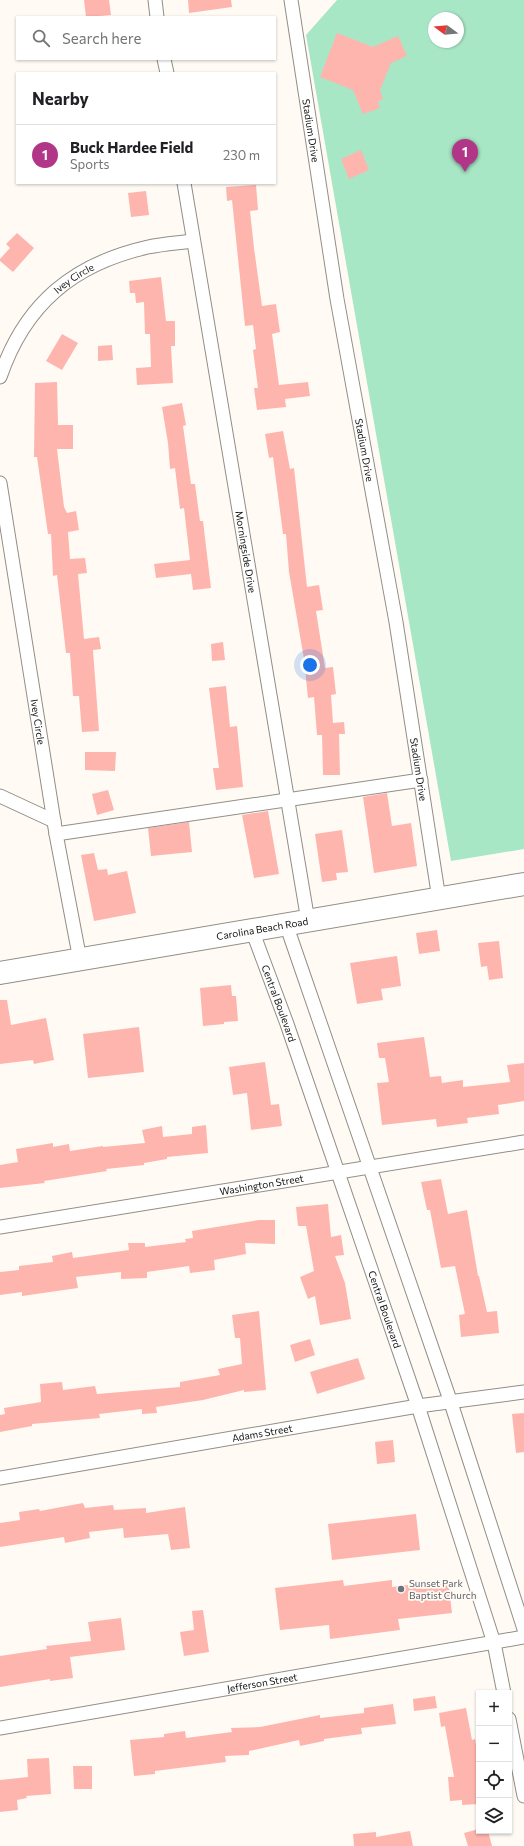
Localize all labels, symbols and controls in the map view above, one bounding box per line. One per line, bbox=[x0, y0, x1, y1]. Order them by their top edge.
north arrow bbox=[428, 12, 464, 48]
search box bbox=[16, 16, 276, 60]
icon: search bbox=[30, 27, 52, 49]
text: Search here bbox=[62, 29, 141, 47]
text: Nearby bbox=[32, 88, 89, 109]
street label: Stadium Drive bbox=[300, 98, 322, 163]
text: Buck Hardee Field bbox=[70, 138, 193, 156]
pin: 1 bbox=[452, 139, 478, 172]
text: 1 bbox=[42, 147, 48, 163]
text: 230 m bbox=[223, 147, 260, 163]
text: Sports bbox=[70, 156, 110, 172]
street label: Ivey Circle bbox=[51, 261, 96, 296]
street label: Stadium Drive bbox=[353, 417, 376, 482]
street label: Morningside Drive bbox=[233, 510, 259, 594]
your location bbox=[300, 655, 320, 675]
street label: Ivey Circle bbox=[29, 698, 48, 746]
street label: Stadium Drive bbox=[408, 737, 430, 802]
street label: Carolina Beach Road bbox=[215, 915, 309, 942]
street label: Central Boulevard bbox=[259, 963, 299, 1043]
street label: Washington Street bbox=[219, 1172, 304, 1197]
street label: Central Boulevard bbox=[366, 1269, 404, 1350]
street label: Adams Street bbox=[231, 1422, 293, 1444]
place label: Sunset Park Baptist Church bbox=[409, 1577, 476, 1601]
marker: Sunset Park Baptist Church bbox=[396, 1584, 406, 1594]
street label: Jefferson Street bbox=[226, 1670, 298, 1694]
map controls bbox=[476, 1690, 512, 1834]
button: + bbox=[476, 1690, 512, 1726]
button: − bbox=[476, 1726, 512, 1762]
button: locate bbox=[476, 1762, 512, 1798]
button: layers bbox=[476, 1798, 512, 1834]

